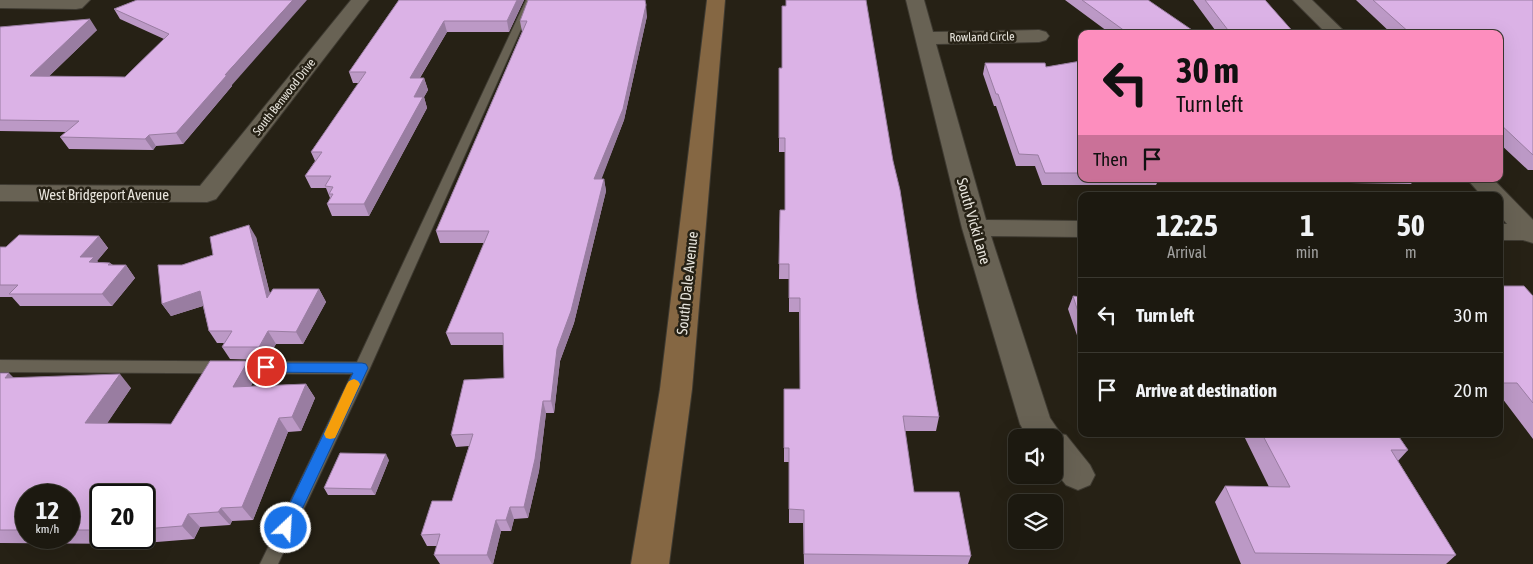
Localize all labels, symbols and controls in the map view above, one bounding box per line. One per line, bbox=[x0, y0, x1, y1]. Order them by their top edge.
street label: Rowland Circle bbox=[949, 29, 1015, 45]
icon: left bbox=[1093, 50, 1158, 115]
text: 30 m bbox=[1176, 50, 1239, 90]
street label: South Benwood Drive bbox=[250, 56, 318, 138]
text: Turn left bbox=[1176, 91, 1243, 117]
icon: arrive bbox=[1138, 145, 1166, 173]
text: Then bbox=[1093, 148, 1128, 170]
street label: South Vicki Lane bbox=[954, 176, 995, 266]
street label: West Bridgeport Avenue bbox=[39, 186, 169, 203]
text: 12:25 bbox=[1156, 208, 1218, 242]
text: 1 bbox=[1300, 208, 1314, 242]
text: 50 bbox=[1397, 208, 1425, 242]
street label: South Dale Avenue bbox=[673, 230, 701, 336]
text: Arrival bbox=[1167, 243, 1206, 261]
text: min bbox=[1296, 243, 1319, 261]
text: m bbox=[1405, 243, 1417, 261]
icon: left bbox=[1093, 301, 1121, 329]
text: Turn left bbox=[1136, 304, 1194, 326]
text: 30 m bbox=[1454, 304, 1488, 326]
pin bbox=[245, 346, 287, 388]
icon: arrive bbox=[252, 353, 280, 381]
icon: arrive bbox=[1093, 376, 1121, 404]
text: Arrive at destination bbox=[1136, 379, 1277, 401]
text: 20 m bbox=[1454, 379, 1488, 401]
map controls bbox=[1008, 429, 1063, 549]
button: sound bbox=[1008, 429, 1063, 484]
speed limit sign: 20 bbox=[90, 484, 155, 549]
button: layers bbox=[1008, 494, 1063, 549]
text: 12 bbox=[36, 496, 59, 524]
position arrow bbox=[259, 501, 311, 553]
text: km/h bbox=[36, 522, 59, 536]

